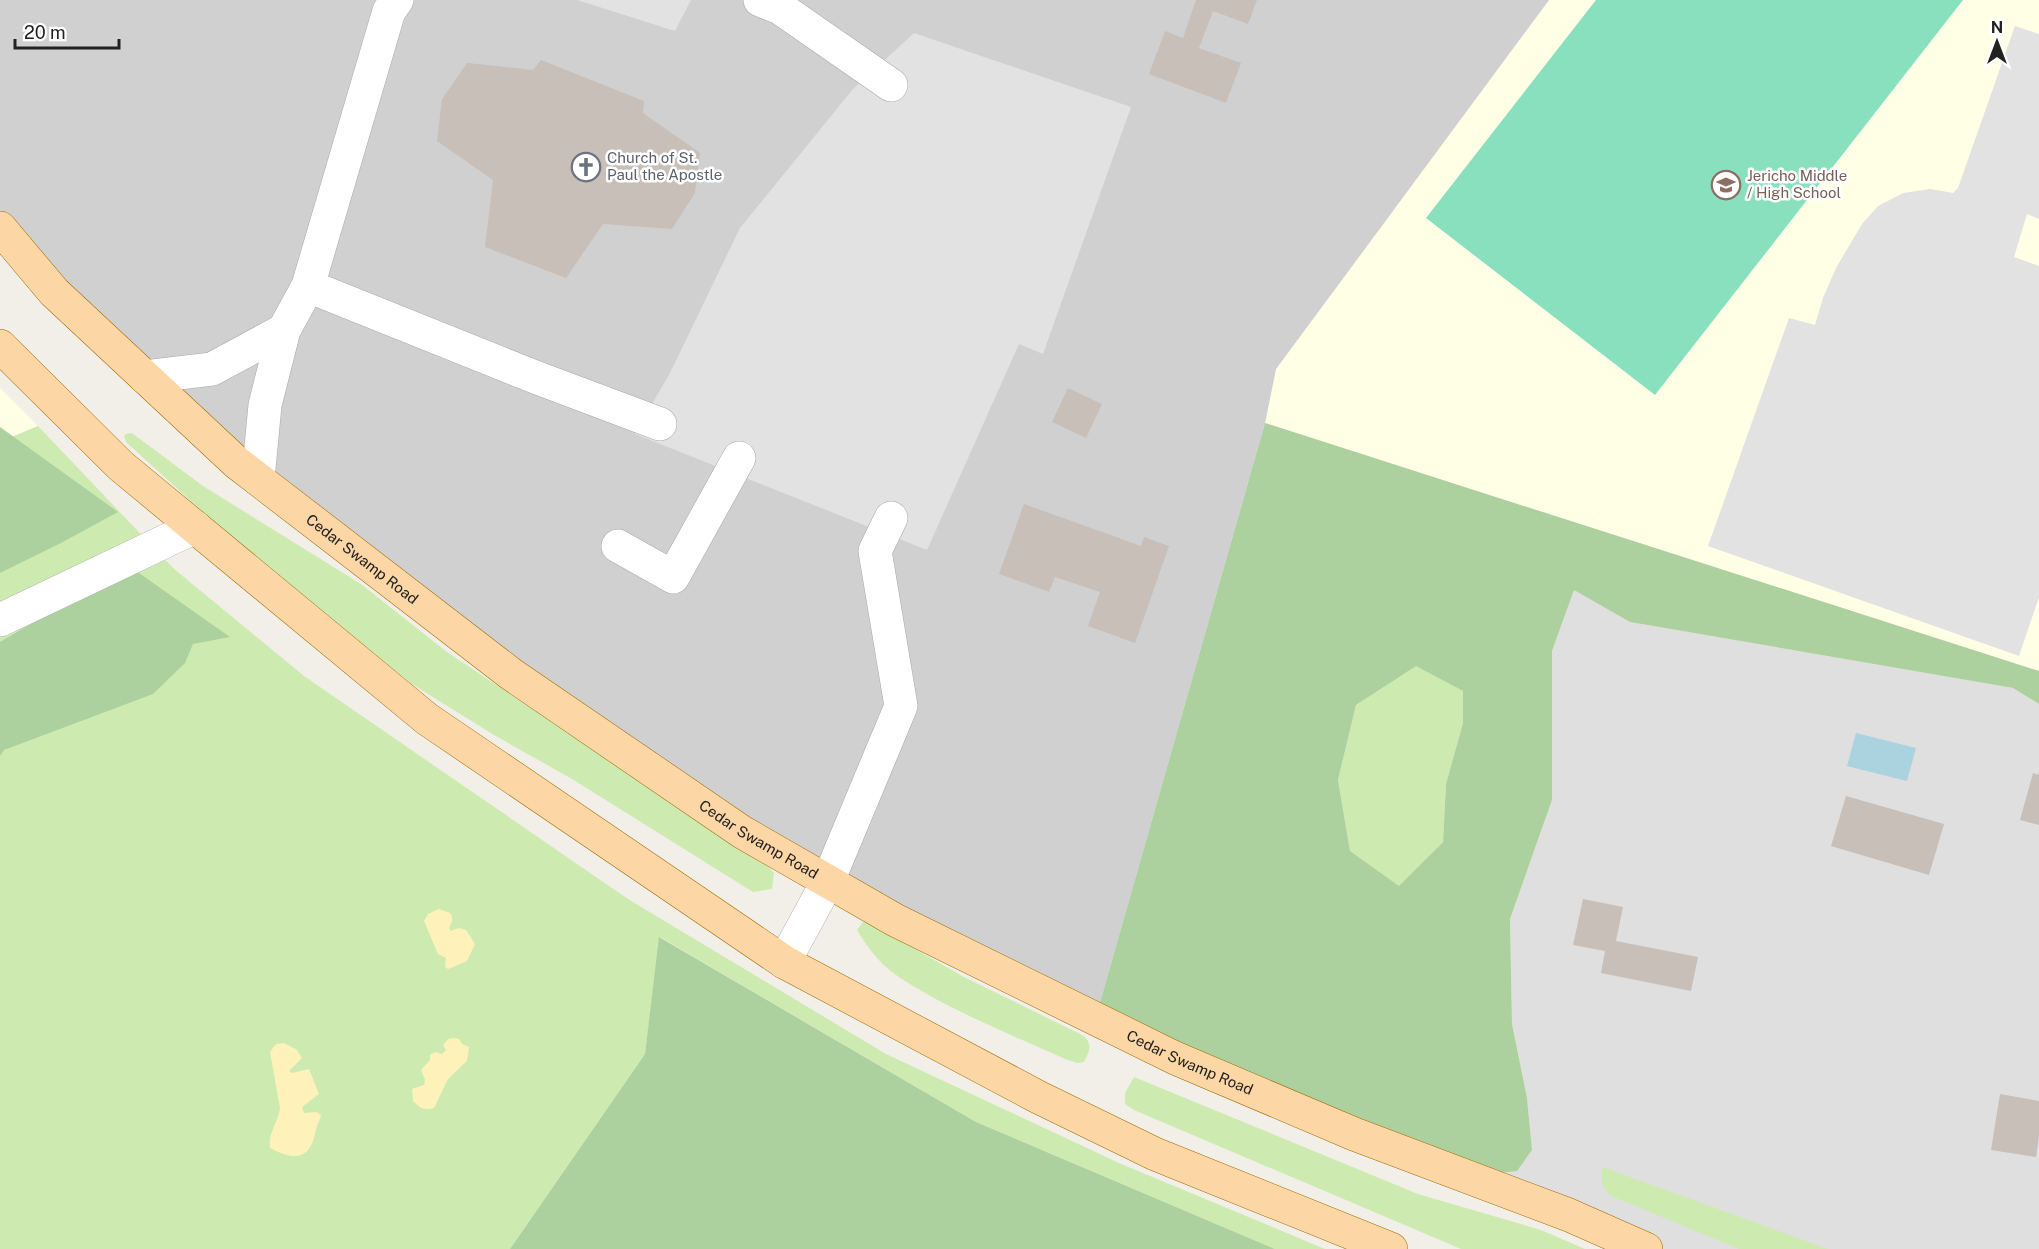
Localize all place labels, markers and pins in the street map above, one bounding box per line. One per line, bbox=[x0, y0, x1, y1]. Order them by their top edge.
place label: Church of St. Paul the Apostle bbox=[607, 149, 722, 183]
church icon: Church of St. Paul the Apostle bbox=[570, 151, 602, 183]
place label: Jericho Middle / High School bbox=[1747, 167, 1847, 201]
school or university icon: Jericho Middle / High School bbox=[1710, 169, 1742, 201]

